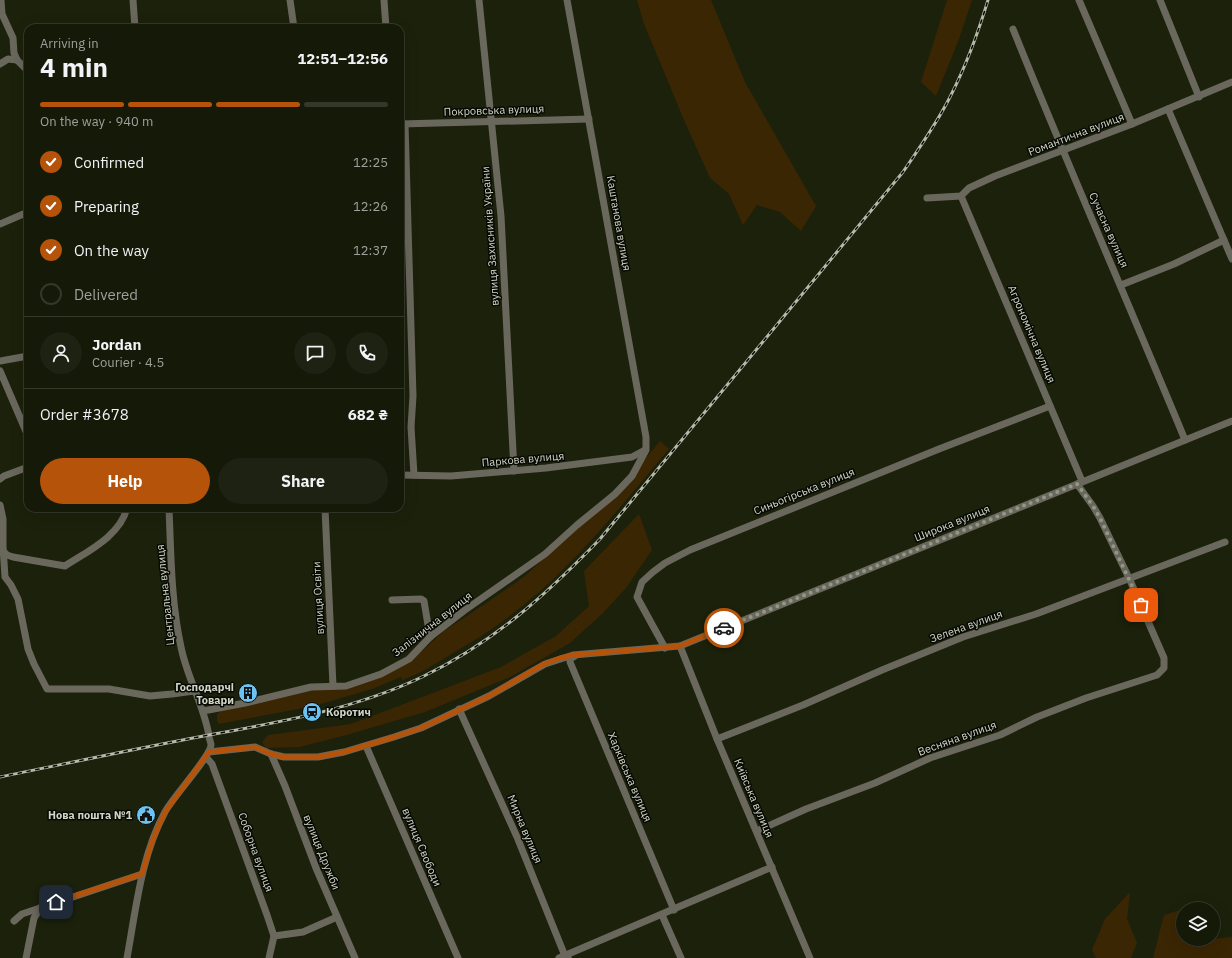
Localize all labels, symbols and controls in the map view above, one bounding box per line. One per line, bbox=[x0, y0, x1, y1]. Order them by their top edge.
text: Arriving in bbox=[40, 35, 99, 52]
text: 12:51–12:56 bbox=[297, 49, 388, 68]
text: 4 min bbox=[40, 50, 108, 84]
street label: Покровська вулиця bbox=[443, 101, 545, 119]
street label: Романтична вулиця bbox=[1026, 109, 1126, 159]
text: On the way · 940 m bbox=[40, 113, 153, 130]
icon: check bbox=[40, 151, 62, 173]
text: Confirmed bbox=[74, 153, 144, 172]
text: 12:25 bbox=[353, 154, 388, 171]
street label: вулиця Захисників України bbox=[478, 166, 502, 306]
street label: Каштанова вулиця bbox=[604, 174, 634, 272]
street label: Сучасна вулиця bbox=[1086, 190, 1132, 270]
icon: check bbox=[40, 195, 62, 217]
text: Preparing bbox=[74, 197, 139, 216]
text: 12:26 bbox=[353, 198, 388, 215]
icon: check bbox=[40, 239, 62, 261]
text: On the way bbox=[74, 241, 149, 260]
text: 12:37 bbox=[353, 242, 388, 259]
street label: Агрономічна вулиця bbox=[1005, 283, 1059, 385]
text: Delivered bbox=[74, 285, 138, 304]
button: person bbox=[40, 332, 82, 374]
button: chat bbox=[294, 332, 336, 374]
button: phone bbox=[346, 332, 388, 374]
text: Jordan bbox=[92, 335, 141, 354]
text: Courier · 4.5 bbox=[92, 354, 164, 371]
text: Order #3678 bbox=[40, 405, 129, 424]
text: 682 ₴ bbox=[348, 405, 388, 424]
street label: Паркова вулиця bbox=[481, 448, 565, 470]
button: Help bbox=[40, 458, 210, 504]
button: Share bbox=[218, 458, 388, 504]
street label: Синьогірська вулиця bbox=[751, 464, 857, 518]
street label: Широка вулиця bbox=[912, 501, 992, 545]
street label: Центральна вулиця bbox=[153, 544, 177, 646]
street label: вулиця Освіти bbox=[309, 561, 327, 635]
pin bbox=[1124, 588, 1158, 622]
street label: Залізнична вулиця bbox=[389, 589, 475, 659]
icon: bag bbox=[1130, 594, 1152, 616]
street label: Зелена вулиця bbox=[928, 606, 1004, 646]
courier bbox=[704, 608, 744, 648]
icon: car bbox=[713, 617, 735, 639]
place label: Господарчі Товари bbox=[175, 680, 234, 707]
building icon: Господарчі Товари bbox=[237, 682, 259, 704]
station icon: Коротич bbox=[301, 701, 323, 723]
place label: Коротич bbox=[326, 705, 371, 719]
street label: Весняна вулиця bbox=[916, 717, 998, 759]
street label: Харківська вулиця bbox=[605, 730, 655, 824]
street label: Київська вулиця bbox=[731, 756, 777, 840]
street label: Мирна вулиця bbox=[504, 793, 546, 865]
public building icon: Нова пошта №1 bbox=[135, 804, 157, 826]
street label: вулиця Свободи bbox=[399, 806, 445, 888]
place label: Нова пошта №1 bbox=[48, 808, 132, 822]
street label: Соборна вулиця bbox=[235, 810, 277, 894]
street label: вулиця Дружби bbox=[301, 812, 343, 892]
pin bbox=[39, 885, 73, 919]
icon: home bbox=[45, 891, 67, 913]
map controls bbox=[1176, 902, 1220, 946]
button: layers bbox=[1176, 902, 1220, 946]

